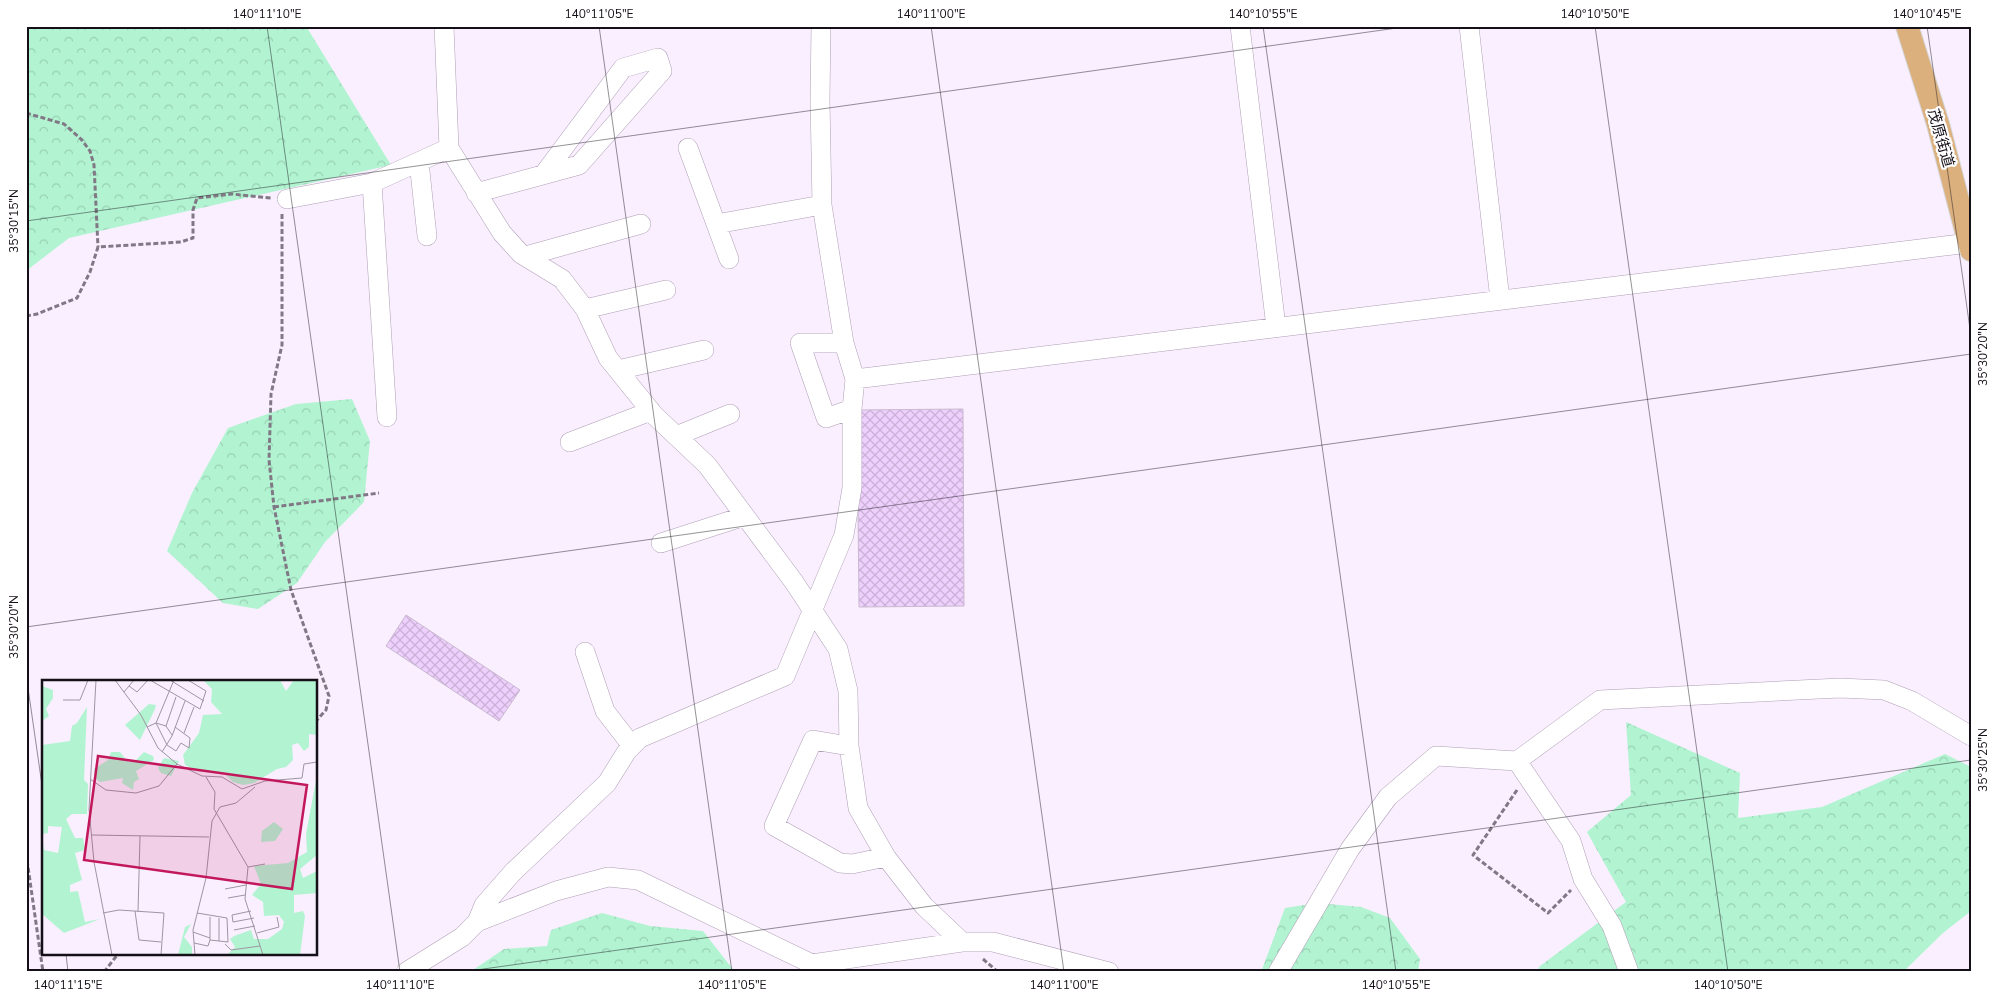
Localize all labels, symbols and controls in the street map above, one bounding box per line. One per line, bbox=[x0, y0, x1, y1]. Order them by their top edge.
text: 140°11'10"E bbox=[232, 6, 302, 22]
text: 140°11'05"E bbox=[564, 6, 634, 22]
text: 140°11'00"E bbox=[896, 6, 966, 22]
text: 140°10'55"E bbox=[1228, 6, 1298, 22]
text: 140°10'50"E bbox=[1560, 6, 1630, 22]
text: 140°10'45"E bbox=[1892, 6, 1962, 22]
street label: 茂原街道 bbox=[1923, 106, 1959, 170]
text: 35°30'15"N bbox=[6, 189, 22, 253]
text: 35°30'20"N bbox=[1975, 322, 1991, 386]
text: 35°30'20"N bbox=[6, 595, 22, 659]
inset map bbox=[42, 680, 318, 956]
text: 35°30'25"N bbox=[1975, 728, 1991, 792]
text: 140°11'15"E bbox=[33, 977, 103, 993]
text: 140°11'10"E bbox=[365, 977, 435, 993]
text: 140°11'05"E bbox=[697, 977, 767, 993]
text: 140°11'00"E bbox=[1029, 977, 1099, 993]
text: 140°10'55"E bbox=[1361, 977, 1431, 993]
text: 140°10'50"E bbox=[1693, 977, 1763, 993]

